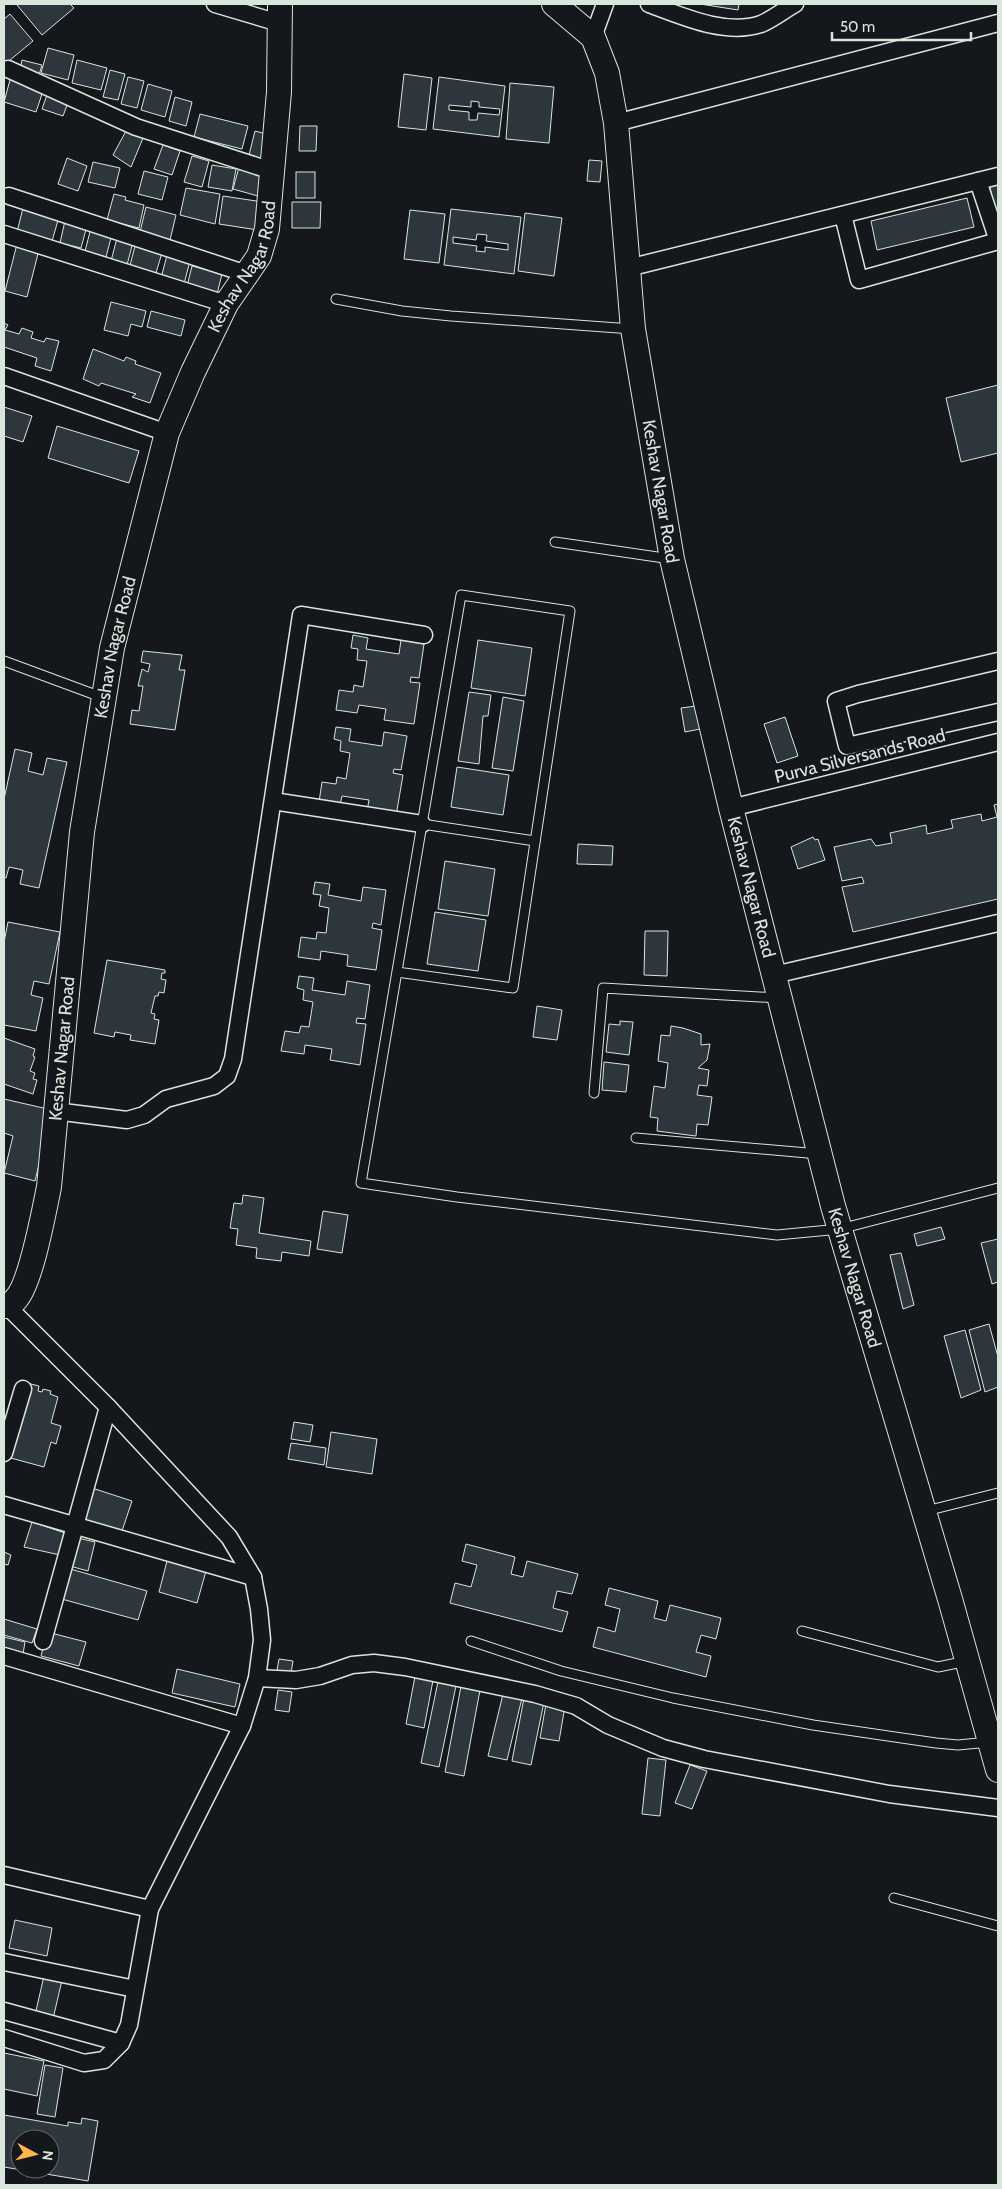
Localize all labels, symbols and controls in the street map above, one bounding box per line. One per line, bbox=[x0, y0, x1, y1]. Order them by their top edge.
scale bar bbox=[832, 10, 971, 42]
text: 50 m bbox=[840, 18, 875, 36]
street label: Keshav Nagar Road bbox=[203, 200, 280, 336]
street label: Keshav Nagar Road bbox=[638, 418, 684, 565]
street label: Keshav Nagar Road bbox=[90, 574, 141, 720]
street label: Purva Silversands Road bbox=[772, 724, 948, 788]
street label: Keshav Nagar Road bbox=[723, 814, 780, 960]
street label: Keshav Nagar Road bbox=[44, 975, 80, 1122]
street label: Keshav Nagar Road bbox=[823, 1205, 886, 1350]
north arrow bbox=[10, 2129, 60, 2179]
text: N bbox=[38, 2150, 57, 2162]

